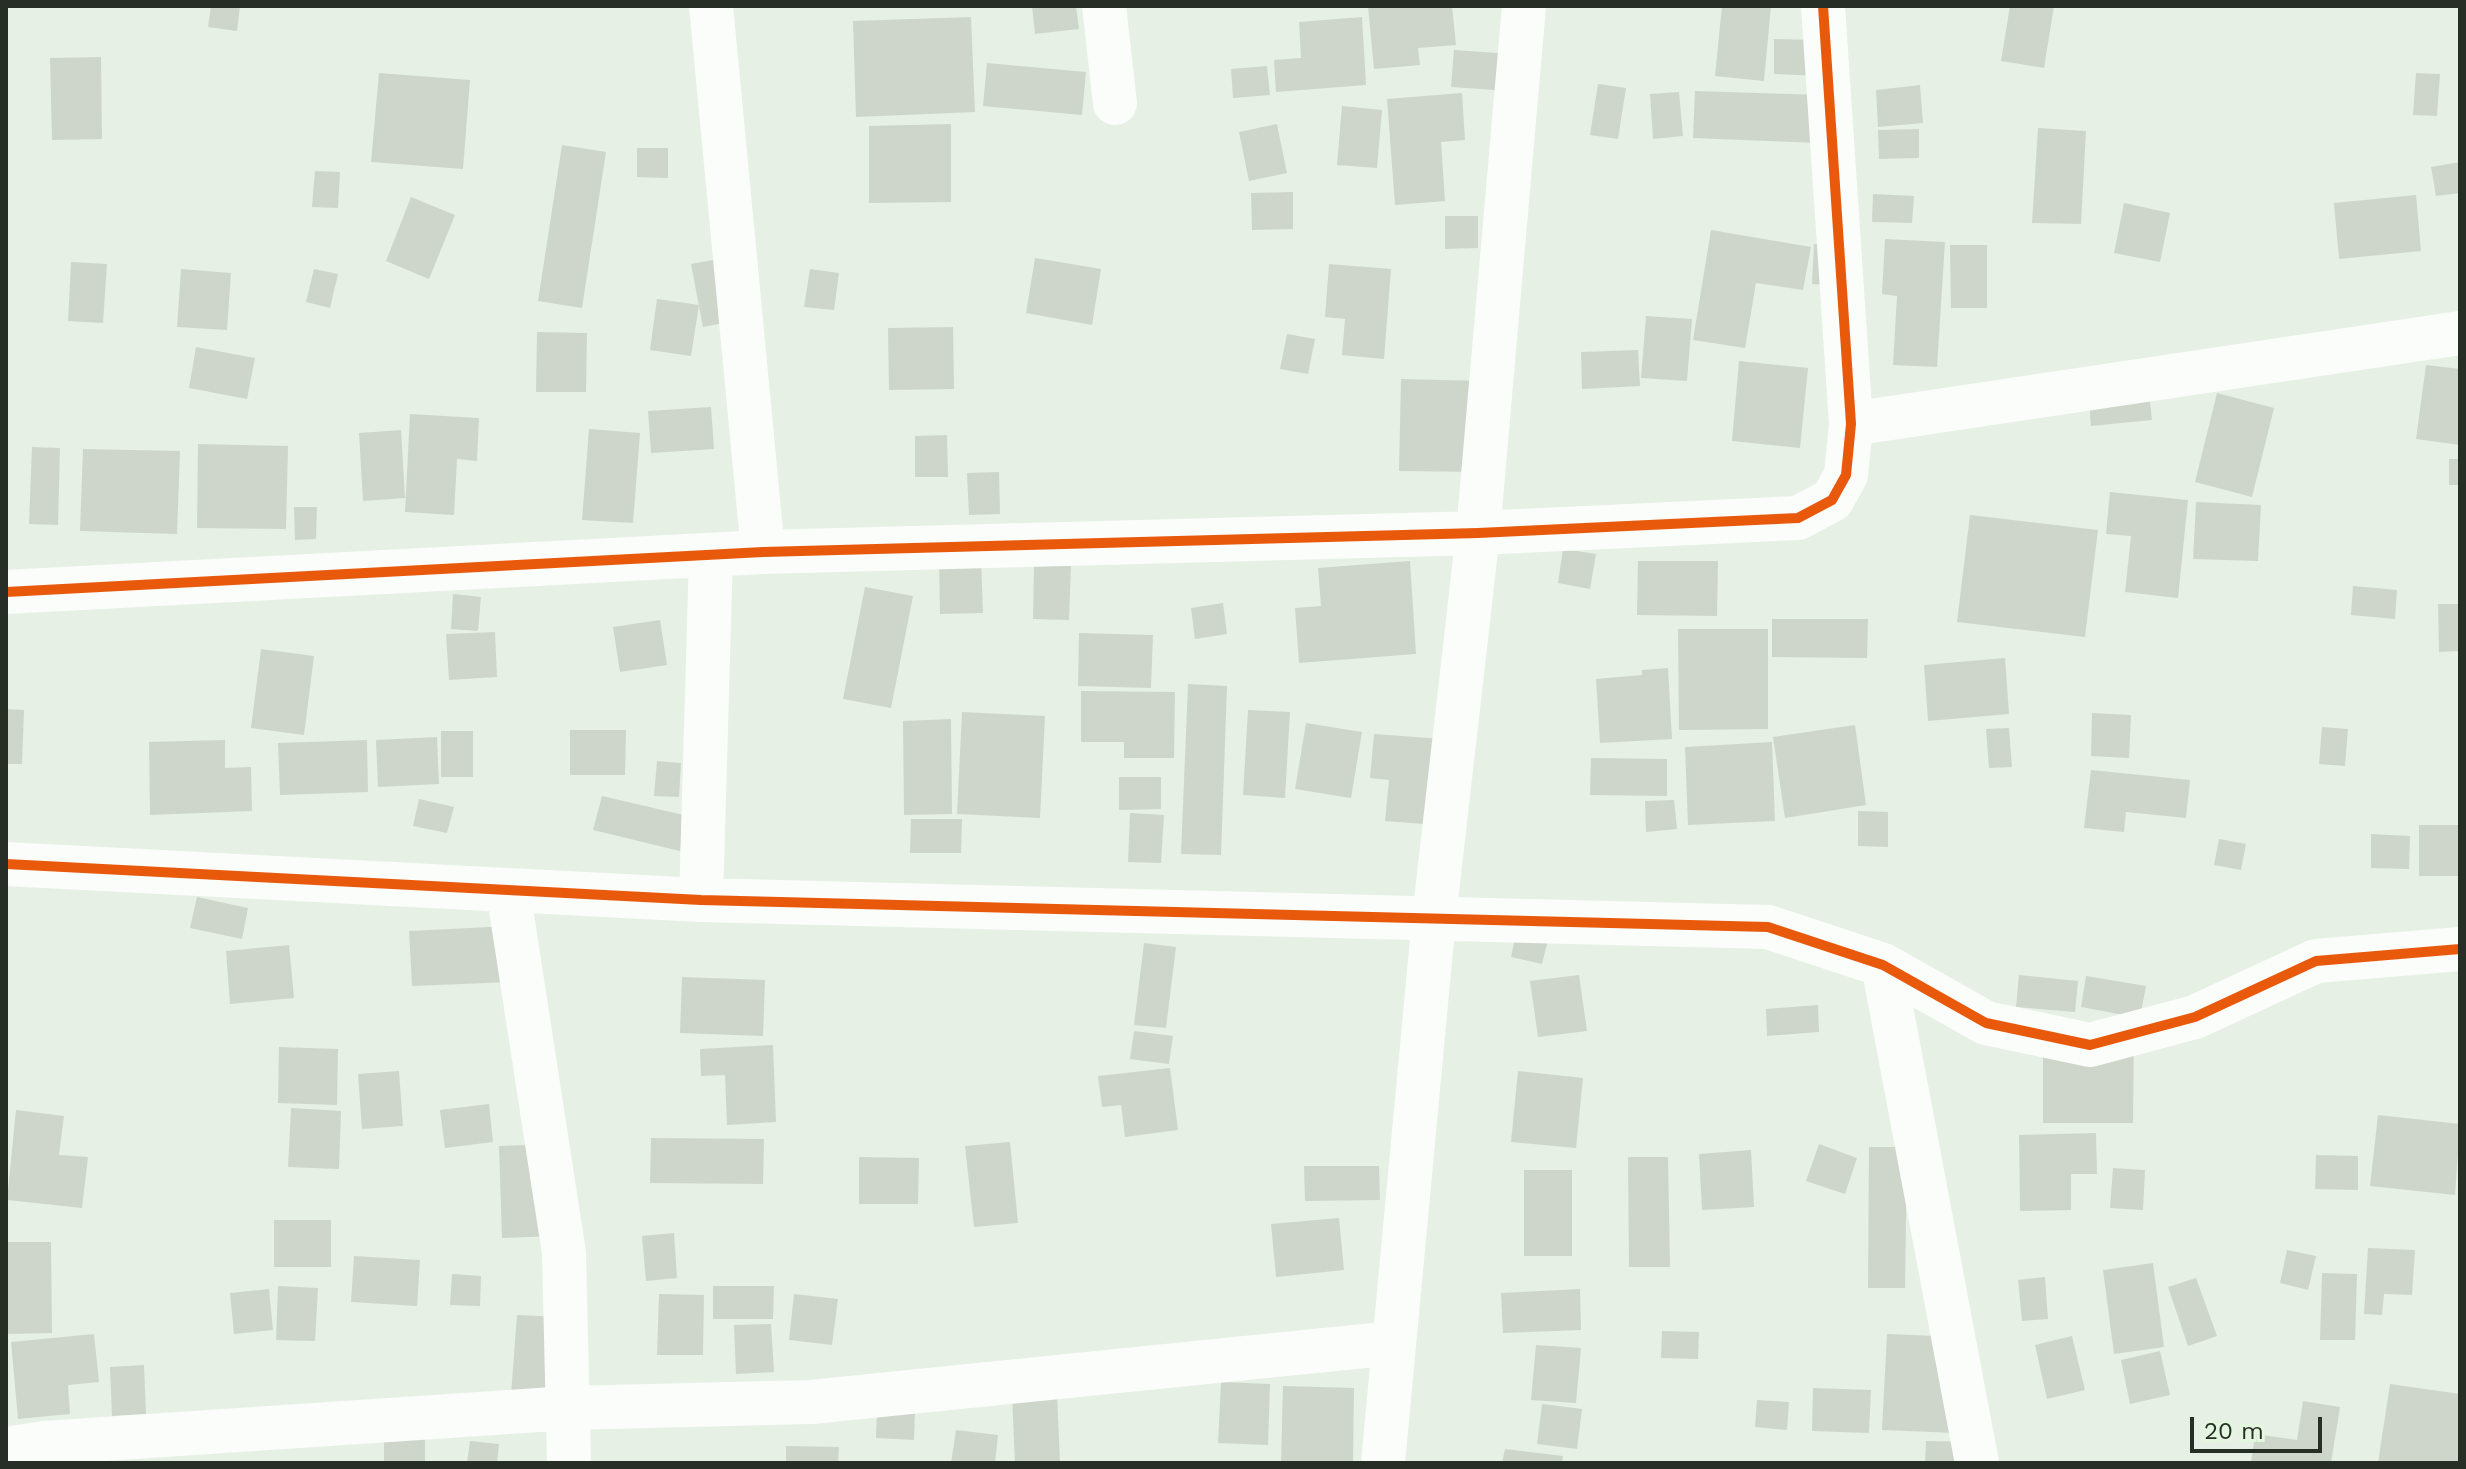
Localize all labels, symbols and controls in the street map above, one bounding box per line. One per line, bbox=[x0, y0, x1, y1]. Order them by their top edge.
scale bar bbox=[2194, 1401, 2326, 1451]
text: 20 m bbox=[2204, 1417, 2264, 1445]

